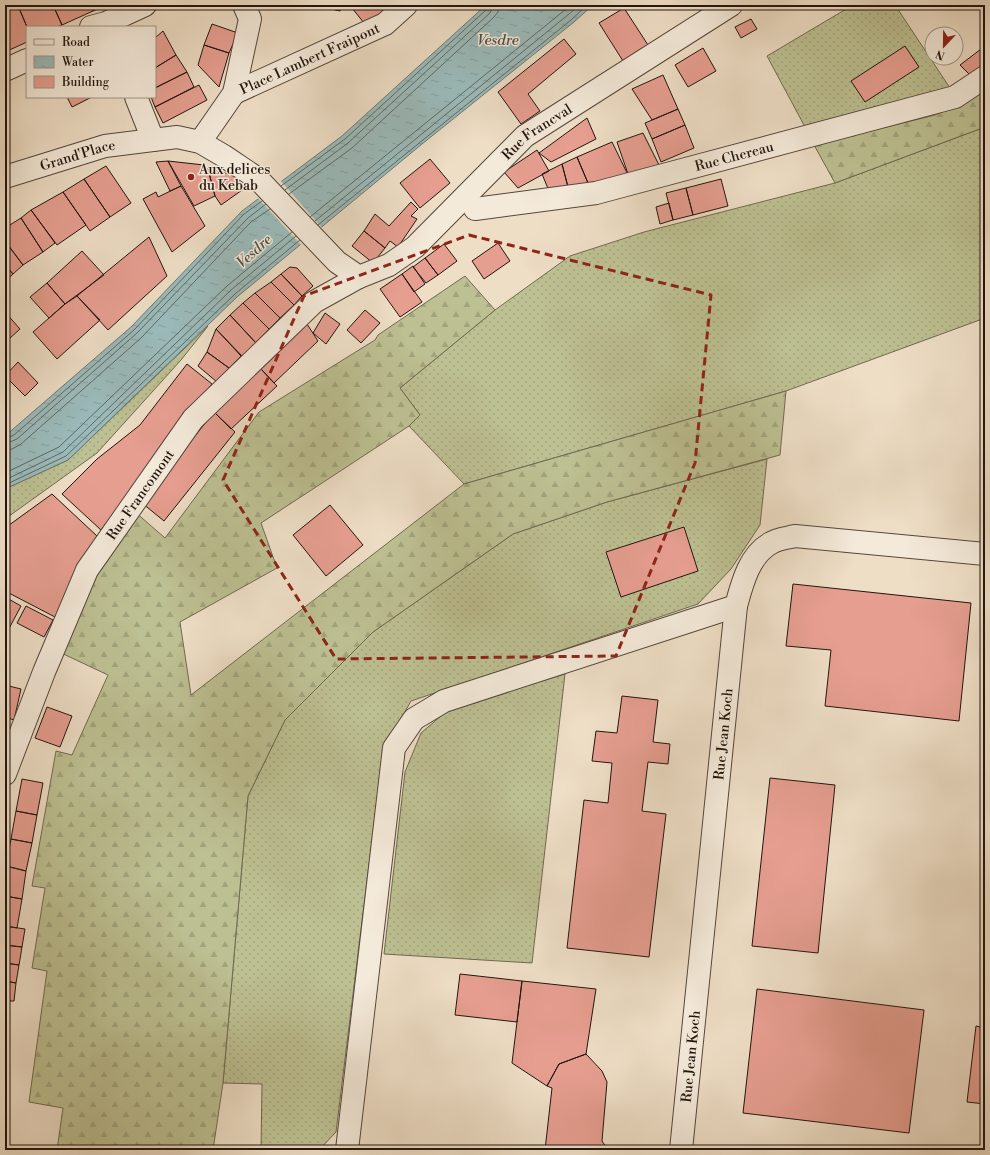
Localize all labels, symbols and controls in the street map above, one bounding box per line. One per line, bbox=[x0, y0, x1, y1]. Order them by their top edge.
street label: Place Lambert Fraipont bbox=[237, 20, 383, 99]
legend bbox=[26, 26, 156, 98]
north arrow bbox=[924, 26, 964, 66]
water label: Vesdre bbox=[477, 31, 519, 50]
text: Road bbox=[62, 35, 90, 50]
text: N bbox=[934, 46, 947, 62]
text: Water bbox=[61, 55, 94, 70]
text: Building bbox=[61, 75, 110, 90]
street label: Rue Francval bbox=[498, 100, 576, 164]
street label: Grand'Place bbox=[38, 137, 116, 176]
street label: Rue Chereau bbox=[693, 138, 776, 176]
place label: Aux delices du Kebab bbox=[198, 161, 271, 195]
marker: Aux delices du Kebab bbox=[186, 172, 196, 182]
water label: Vesdre bbox=[233, 230, 276, 272]
street label: Rue Francomont bbox=[103, 446, 179, 544]
street label: Rue Jean Koch bbox=[710, 687, 738, 781]
street label: Rue Jean Koch bbox=[678, 1009, 705, 1103]

